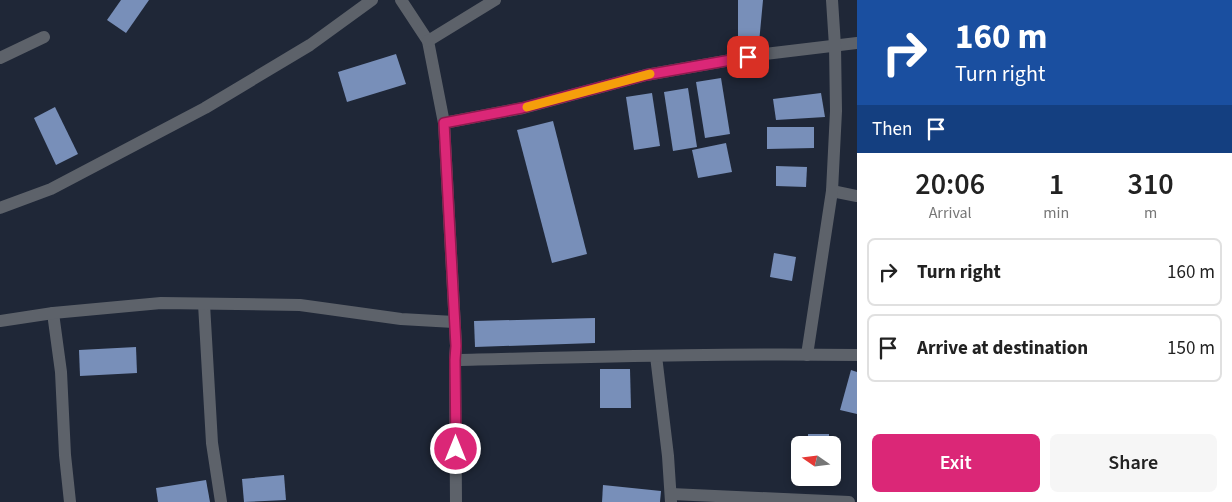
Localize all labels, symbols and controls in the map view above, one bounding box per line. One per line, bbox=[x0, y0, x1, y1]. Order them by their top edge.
text: 160 m bbox=[955, 12, 1047, 62]
icon: right bbox=[872, 20, 937, 85]
pin bbox=[727, 36, 769, 78]
icon: arrive bbox=[734, 43, 762, 71]
text: Turn right bbox=[955, 58, 1045, 90]
icon: arrive bbox=[922, 115, 950, 143]
text: Then bbox=[872, 116, 912, 143]
text: 20:06 bbox=[915, 163, 985, 206]
text: 1 bbox=[1049, 163, 1064, 206]
text: 310 bbox=[1128, 163, 1174, 206]
text: Arrival bbox=[929, 202, 972, 224]
text: min bbox=[1043, 202, 1069, 224]
text: m bbox=[1144, 202, 1157, 224]
icon: right bbox=[874, 258, 902, 286]
text: Turn right bbox=[917, 259, 1001, 286]
text: 160 m bbox=[1167, 259, 1215, 286]
icon: arrive bbox=[874, 334, 902, 362]
text: Arrive at destination bbox=[917, 335, 1088, 362]
text: 150 m bbox=[1167, 335, 1215, 362]
position arrow bbox=[429, 422, 481, 474]
button: Exit bbox=[872, 434, 1040, 492]
button: Share bbox=[1050, 434, 1217, 492]
north arrow bbox=[791, 436, 841, 486]
map controls bbox=[791, 436, 841, 486]

